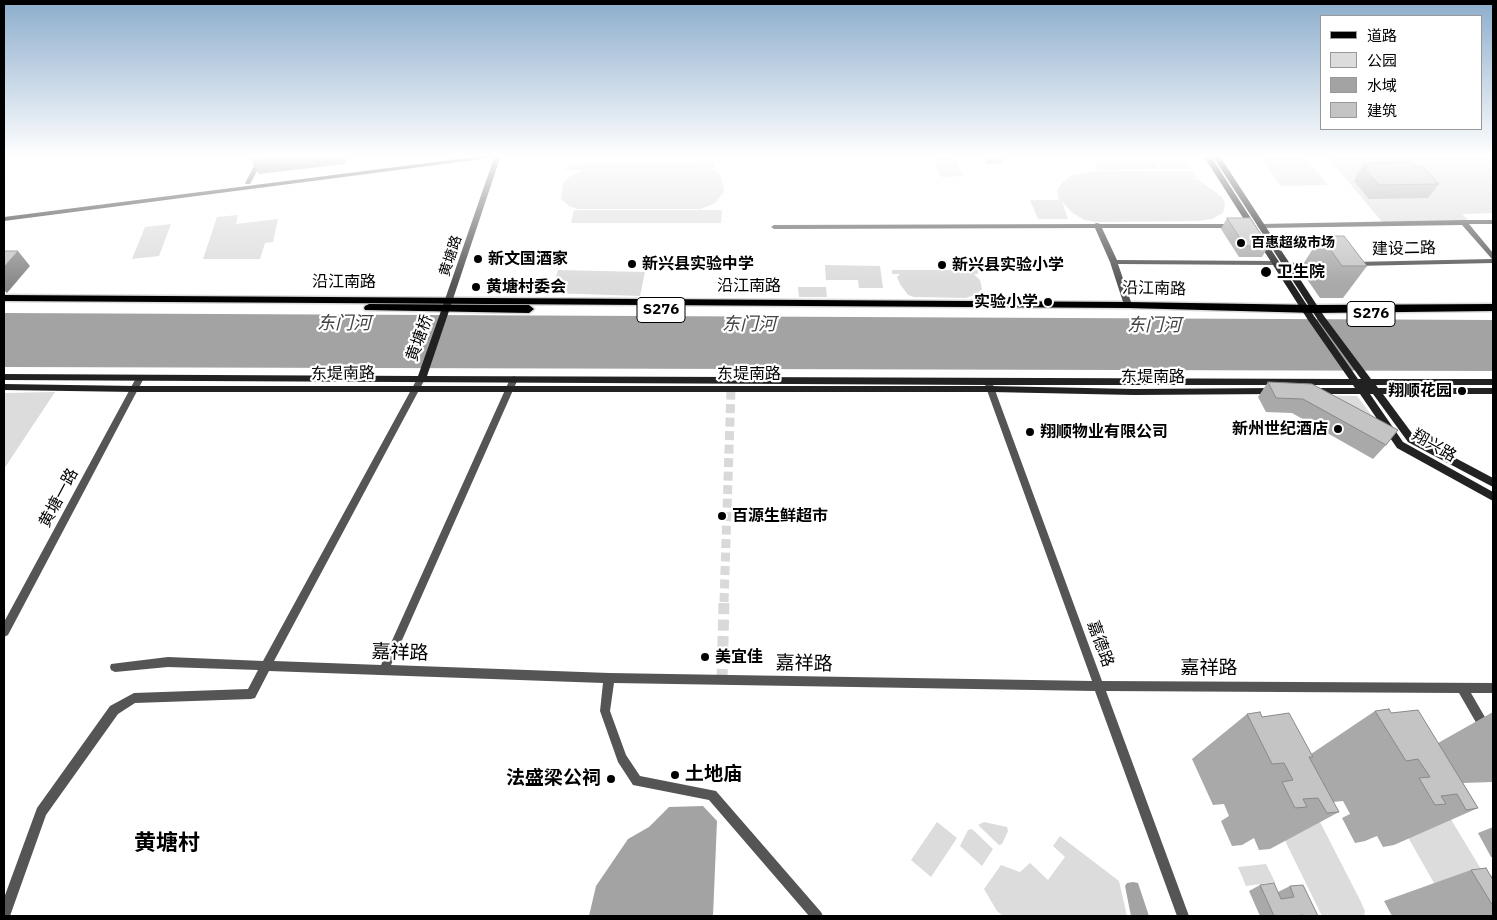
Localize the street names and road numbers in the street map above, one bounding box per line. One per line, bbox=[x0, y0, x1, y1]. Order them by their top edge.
street label: 黄塘路 bbox=[437, 233, 465, 279]
street label: 建设二路 bbox=[1372, 239, 1436, 259]
street label: 沿江南路 bbox=[312, 272, 376, 292]
street label: 沿江南路 bbox=[717, 276, 781, 296]
street label: 沿江南路 bbox=[1122, 279, 1186, 299]
road number: S276 bbox=[637, 298, 685, 322]
road number: S276 bbox=[1347, 302, 1395, 326]
street label: 黄塘桥 bbox=[403, 312, 437, 364]
street label: 东堤南路 bbox=[311, 364, 375, 384]
street label: 东堤南路 bbox=[717, 364, 781, 384]
street label: 东堤南路 bbox=[1121, 367, 1185, 387]
street label: 翔兴路 bbox=[1408, 426, 1460, 466]
street label: 黄塘一路 bbox=[36, 465, 82, 531]
street label: 嘉德路 bbox=[1083, 618, 1117, 670]
street label: 嘉祥路 bbox=[371, 641, 429, 665]
street label: 嘉祥路 bbox=[775, 652, 833, 676]
street label: 嘉祥路 bbox=[1181, 658, 1237, 680]

